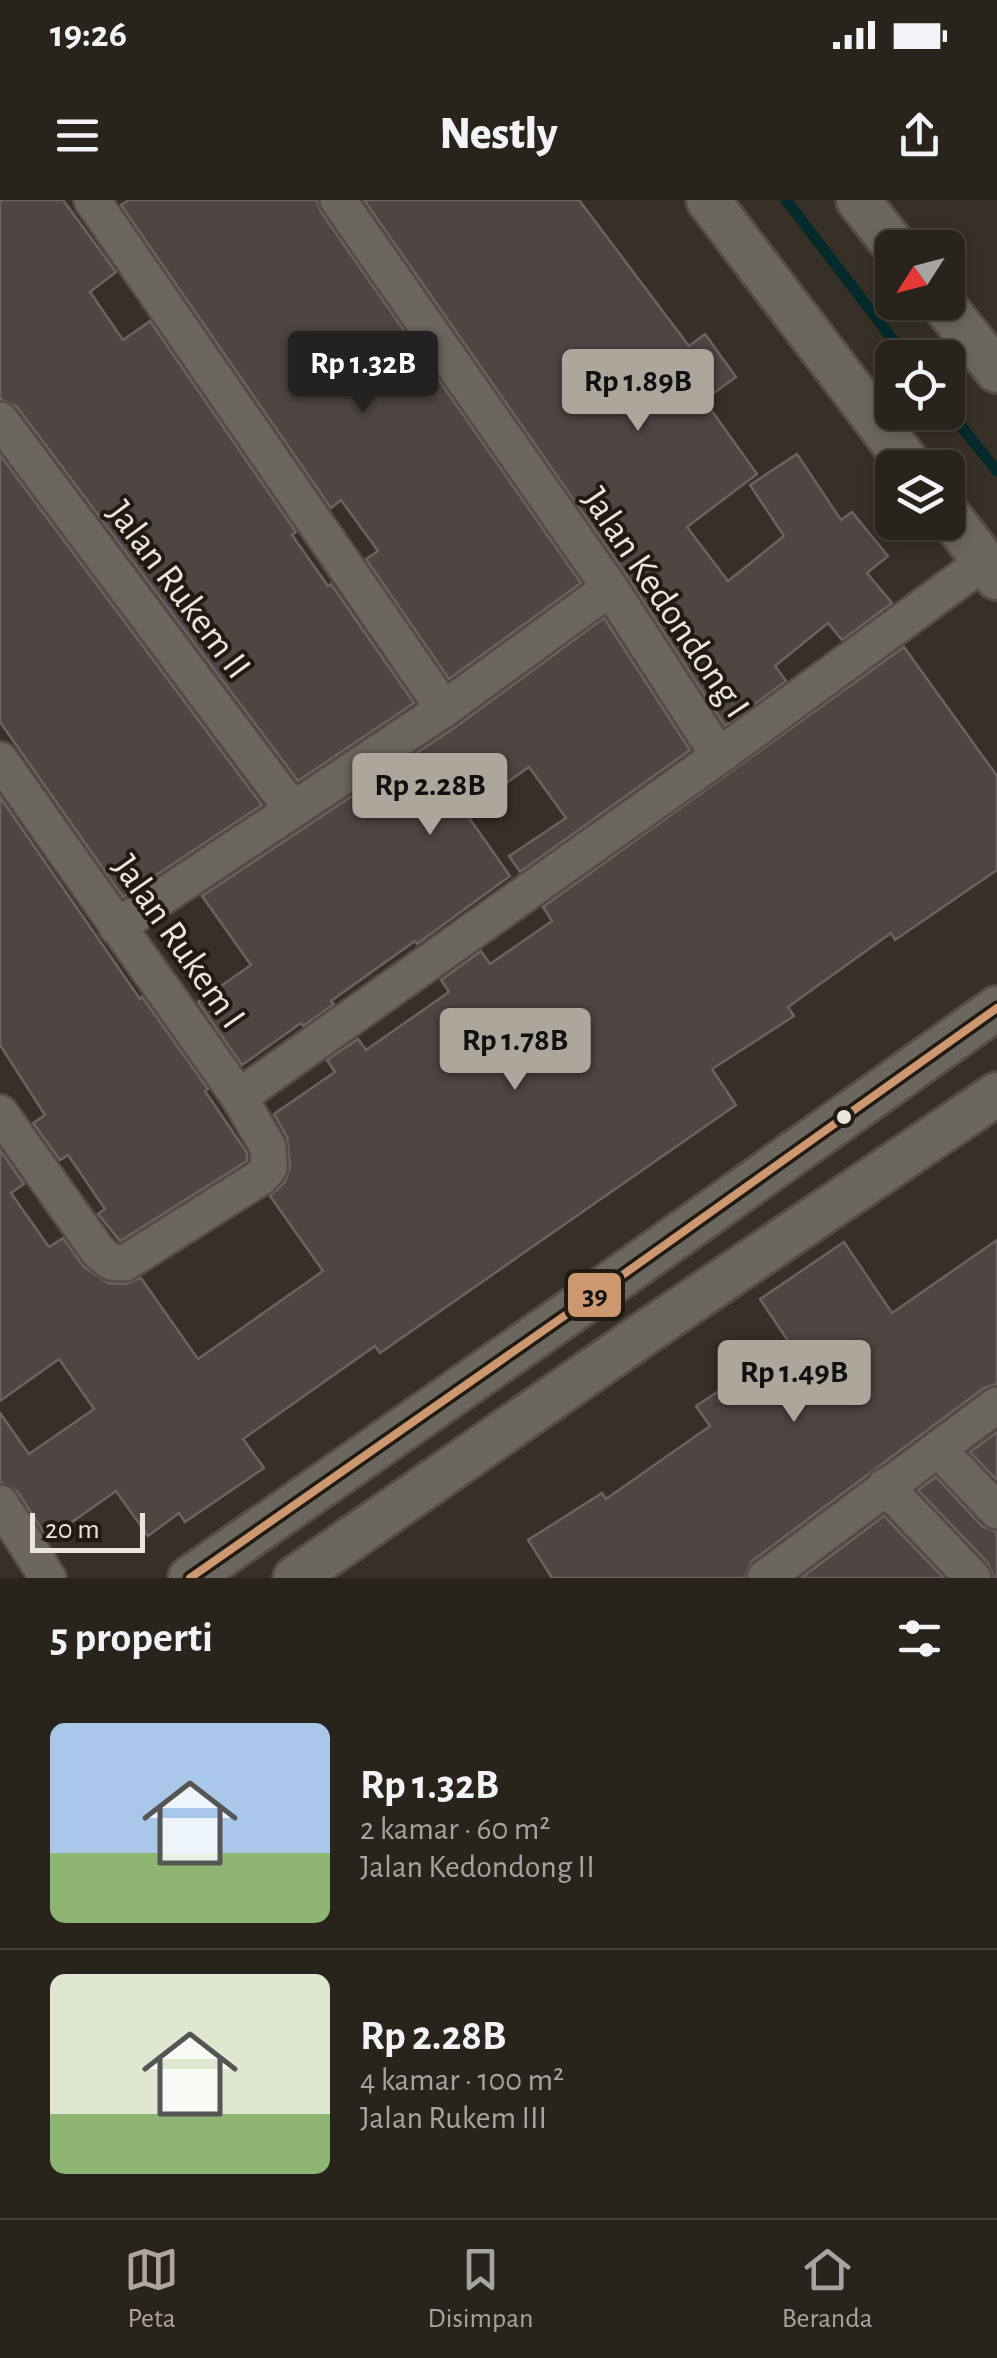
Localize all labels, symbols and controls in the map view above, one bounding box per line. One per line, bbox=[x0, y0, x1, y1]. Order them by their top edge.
text: 19:26 bbox=[50, 16, 127, 54]
icon: menu bbox=[50, 108, 105, 163]
icon: share bbox=[892, 108, 947, 163]
text: Nestly bbox=[439, 112, 558, 157]
north arrow bbox=[875, 230, 965, 320]
map controls bbox=[875, 230, 965, 540]
pin: Rp 1.32B bbox=[260, 331, 466, 416]
button: locate bbox=[875, 340, 965, 430]
text: Rp 1.32B bbox=[310, 347, 416, 379]
pin: Rp 1.89B bbox=[535, 349, 741, 434]
text: Rp 1.89B bbox=[584, 365, 692, 397]
button: layers bbox=[875, 450, 965, 540]
street label: Jalan Kedondong I bbox=[575, 481, 756, 725]
street label: Jalan Rukem II bbox=[99, 494, 257, 686]
pin: Rp 2.28B bbox=[327, 753, 533, 838]
text: Rp 2.28B bbox=[374, 769, 486, 801]
street label: Jalan Rukem I bbox=[105, 849, 252, 1036]
pin: Rp 1.78B bbox=[412, 1008, 618, 1093]
text: Rp 1.78B bbox=[462, 1024, 568, 1056]
unlabelled marker bbox=[834, 1107, 854, 1127]
line badge: 39 bbox=[566, 1271, 623, 1319]
text: 39 bbox=[582, 1282, 608, 1310]
pin: Rp 1.49B bbox=[691, 1340, 897, 1425]
text: Rp 1.49B bbox=[740, 1356, 848, 1388]
scale bar bbox=[30, 1508, 145, 1552]
text: 20 m bbox=[45, 1516, 100, 1544]
icon: filters bbox=[892, 1611, 947, 1666]
text: 5 properti bbox=[50, 1617, 213, 1659]
icon: home bbox=[130, 1763, 250, 1883]
text: Rp 1.32B bbox=[360, 1764, 499, 1806]
text: 2 kamar · 60 m² bbox=[360, 1813, 551, 1845]
text: Jalan Kedondong II bbox=[360, 1851, 595, 1883]
icon: home bbox=[130, 2014, 250, 2134]
text: Rp 2.28B bbox=[360, 2015, 506, 2057]
text: 4 kamar · 100 m² bbox=[360, 2064, 564, 2096]
text: Jalan Rukem III bbox=[360, 2102, 547, 2134]
tab: Peta bbox=[124, 2242, 179, 2336]
tab: Disimpan bbox=[428, 2242, 533, 2336]
tab: Beranda bbox=[782, 2242, 873, 2336]

